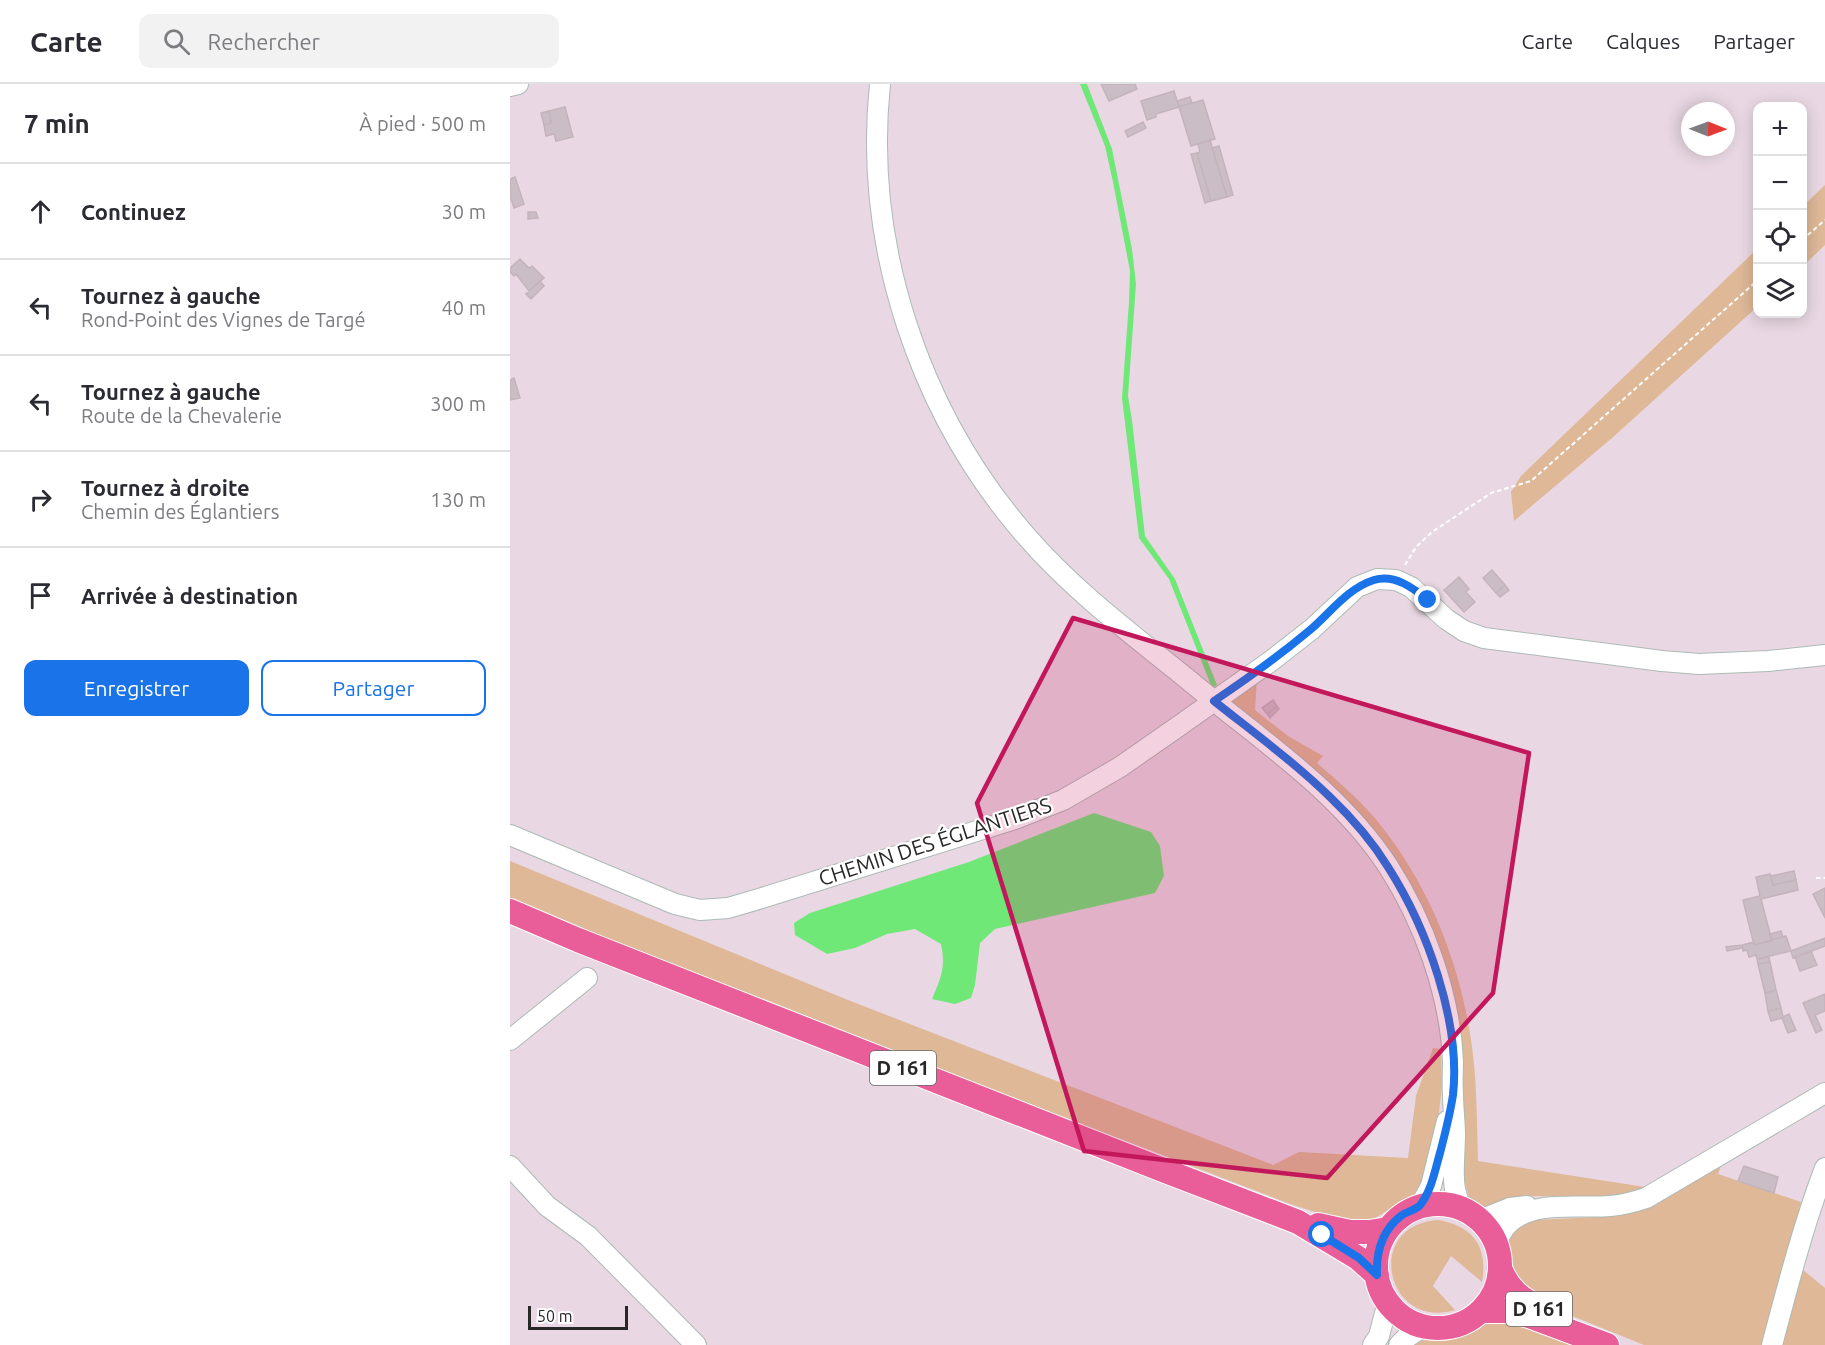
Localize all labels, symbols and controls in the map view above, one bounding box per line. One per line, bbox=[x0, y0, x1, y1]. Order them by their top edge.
search box bbox=[139, 14, 559, 68]
icon: search bbox=[160, 25, 193, 58]
text: Carte bbox=[30, 26, 103, 57]
text: Rechercher bbox=[208, 29, 320, 54]
text: Carte bbox=[1522, 29, 1573, 53]
text: Calques bbox=[1606, 29, 1680, 53]
text: Partager bbox=[1713, 29, 1795, 53]
north arrow bbox=[1681, 102, 1735, 156]
map controls bbox=[1753, 102, 1807, 318]
button: + bbox=[1753, 102, 1807, 156]
text: 7 min bbox=[24, 109, 90, 138]
text: À pied · 500 m bbox=[359, 112, 486, 135]
button: − bbox=[1753, 156, 1807, 210]
icon: ahead bbox=[24, 195, 57, 228]
text: Continuez bbox=[81, 199, 186, 224]
text: 30 m bbox=[442, 200, 486, 223]
button: locate bbox=[1753, 210, 1807, 264]
button: layers bbox=[1753, 264, 1807, 318]
text: Tournez à gauche bbox=[81, 283, 261, 308]
icon: left bbox=[24, 291, 57, 324]
text: 40 m bbox=[442, 296, 486, 319]
text: Rond-Point des Vignes de Targé bbox=[81, 308, 366, 331]
text: Tournez à gauche bbox=[81, 379, 261, 404]
icon: left bbox=[24, 387, 57, 420]
text: 300 m bbox=[430, 392, 486, 415]
text: Route de la Chevalerie bbox=[81, 404, 282, 427]
text: Tournez à droite bbox=[81, 475, 250, 500]
icon: right bbox=[24, 483, 57, 516]
text: 130 m bbox=[430, 488, 486, 511]
text: Chemin des Églantiers bbox=[81, 500, 279, 523]
icon: arrive bbox=[24, 579, 57, 612]
text: Arrivée à destination bbox=[81, 583, 298, 608]
route end bbox=[1414, 586, 1440, 612]
button: Enregistrer bbox=[24, 660, 249, 716]
button: Partager bbox=[261, 660, 486, 716]
street label: CHEMIN DES ÉGLANTIERS bbox=[815, 792, 1054, 890]
road number: D 161 bbox=[870, 1051, 936, 1085]
route start bbox=[1308, 1221, 1334, 1247]
road number: D 161 bbox=[1506, 1292, 1572, 1326]
scale bar bbox=[528, 1303, 628, 1330]
text: 50 m bbox=[537, 1307, 573, 1325]

